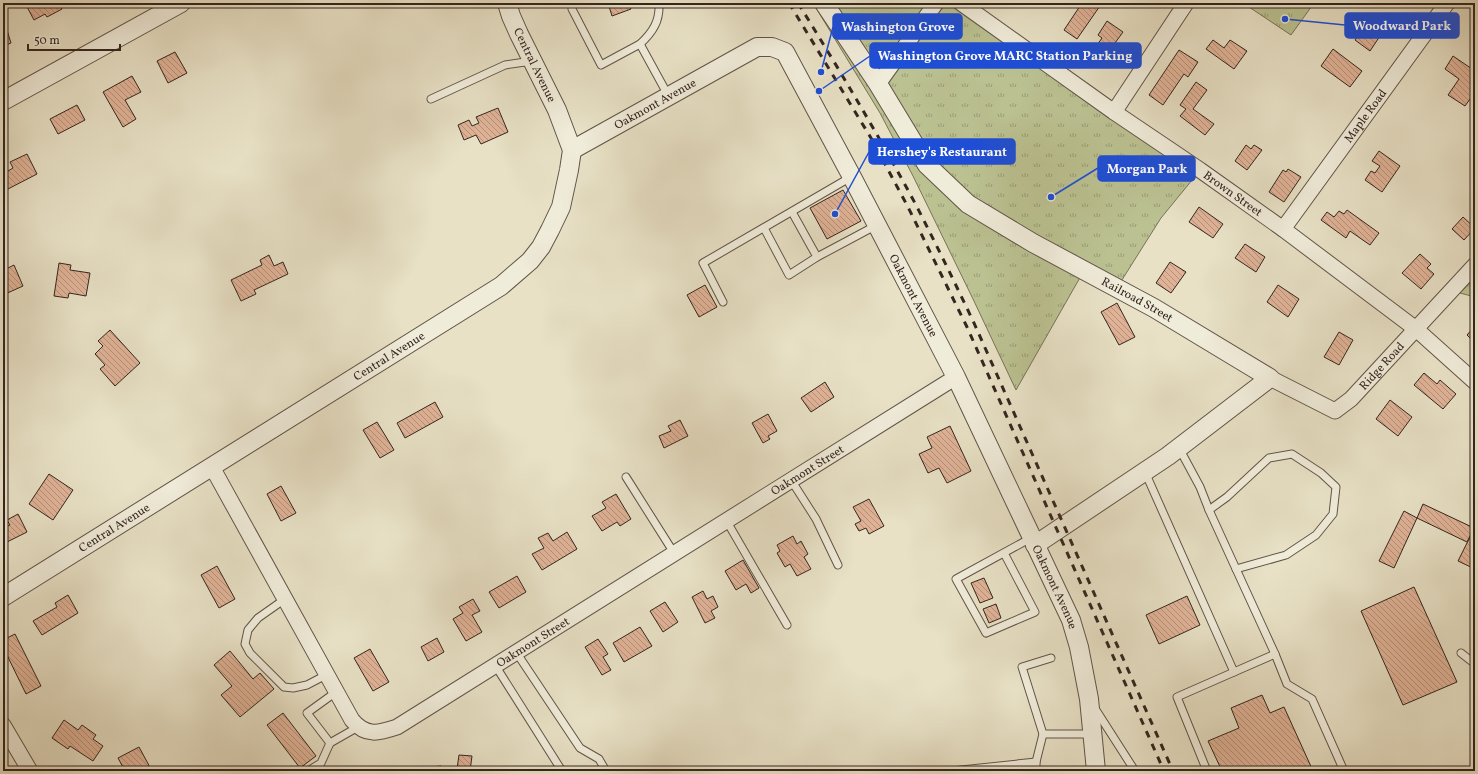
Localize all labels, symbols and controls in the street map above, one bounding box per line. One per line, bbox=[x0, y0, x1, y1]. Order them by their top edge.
callout: Woodward Park bbox=[1345, 13, 1459, 38]
callout: Washington Grove bbox=[833, 14, 962, 39]
text: Woodward Park bbox=[1353, 18, 1451, 36]
text: Washington Grove bbox=[841, 19, 955, 37]
street label: Central Avenue bbox=[509, 25, 559, 106]
scale bar bbox=[28, 26, 120, 52]
text: 50 m bbox=[34, 33, 60, 49]
callout: Washington Grove MARC Station Parking bbox=[870, 43, 1141, 68]
text: Washington Grove MARC Station Parking bbox=[878, 48, 1132, 66]
street label: Oakmont Avenue bbox=[612, 75, 700, 134]
street label: Maple Road bbox=[1341, 86, 1391, 146]
callout: Hershey's Restaurant bbox=[869, 139, 1015, 164]
text: Hershey's Restaurant bbox=[877, 144, 1007, 162]
callout: Morgan Park bbox=[1098, 156, 1195, 181]
text: Morgan Park bbox=[1107, 161, 1187, 179]
street label: Brown Street bbox=[1200, 168, 1265, 221]
street label: Oakmont Avenue bbox=[885, 252, 941, 340]
street label: Railroad Street bbox=[1098, 274, 1176, 327]
street label: Central Avenue bbox=[351, 328, 428, 385]
street label: Ridge Road bbox=[1356, 339, 1409, 394]
street label: Oakmont Street bbox=[768, 442, 848, 500]
street label: Central Avenue bbox=[76, 500, 154, 557]
street label: Oakmont Avenue bbox=[1028, 542, 1080, 631]
street label: Oakmont Street bbox=[494, 614, 573, 672]

